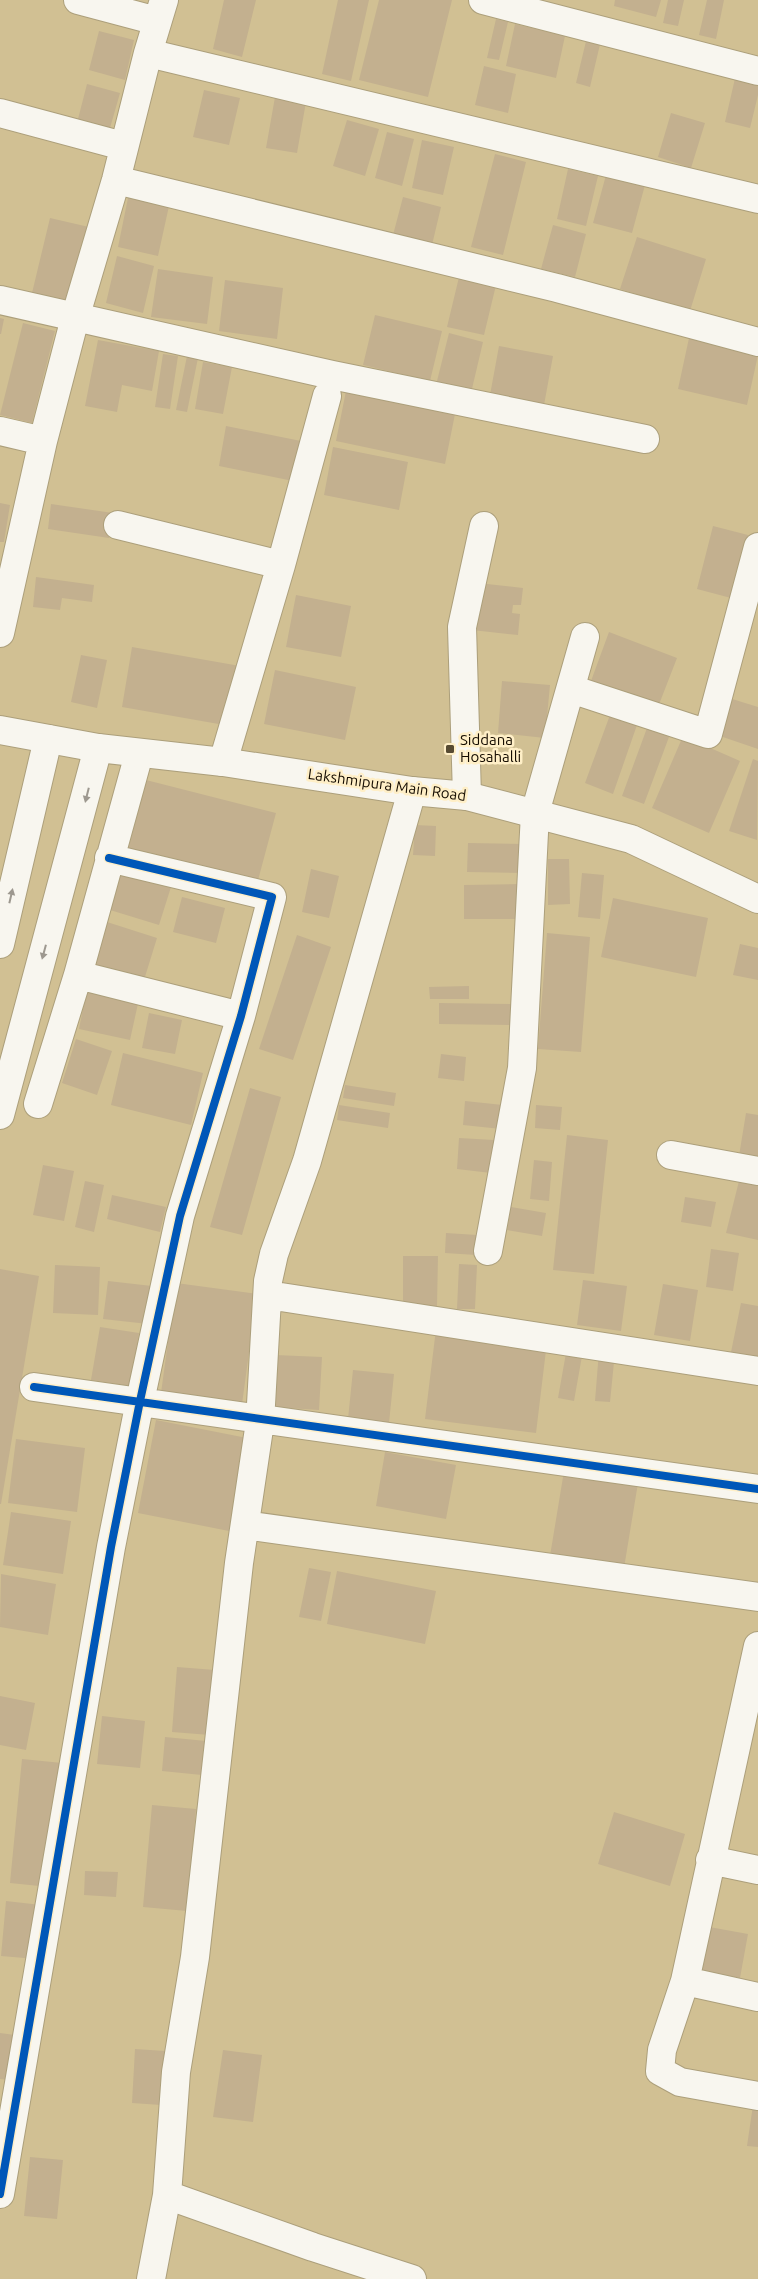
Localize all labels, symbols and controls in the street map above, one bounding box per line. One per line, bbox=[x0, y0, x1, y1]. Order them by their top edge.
place label: Siddana Hosahalli bbox=[460, 731, 521, 765]
marker: Siddana Hosahalli bbox=[444, 743, 456, 755]
street label: Lakshmipura Main Road bbox=[307, 765, 467, 804]
one-way arrow bbox=[83, 788, 91, 803]
one-way arrow bbox=[7, 889, 15, 904]
one-way arrow bbox=[40, 945, 48, 960]

